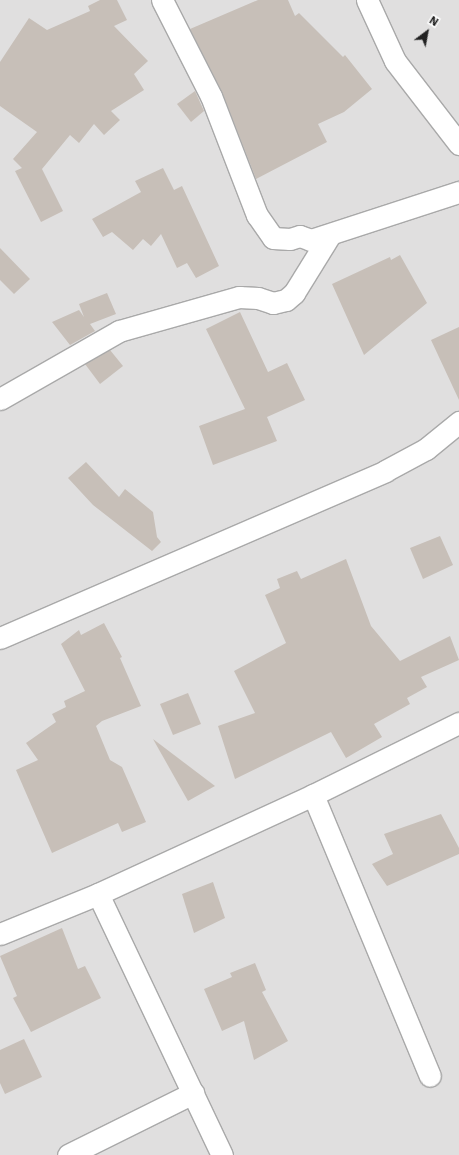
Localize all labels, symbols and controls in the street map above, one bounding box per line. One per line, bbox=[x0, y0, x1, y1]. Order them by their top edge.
north arrow bbox=[407, 12, 447, 52]
text: N bbox=[427, 14, 441, 29]

